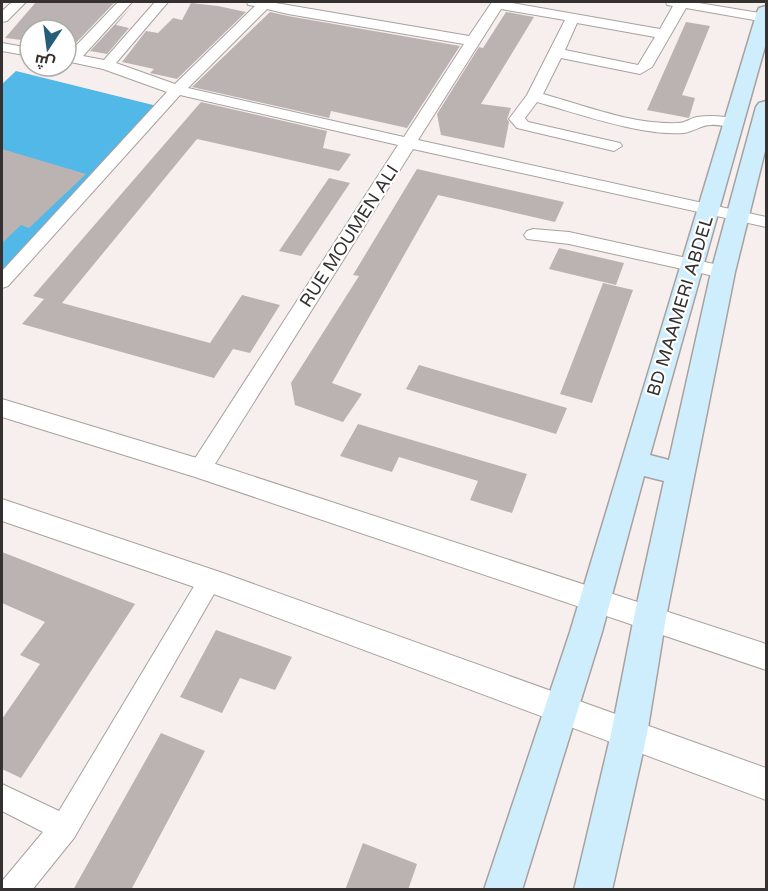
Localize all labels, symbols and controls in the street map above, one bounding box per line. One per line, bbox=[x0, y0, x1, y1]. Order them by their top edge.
north arrow bbox=[18, 18, 78, 78]
text: ش bbox=[33, 50, 57, 74]
street label: RUE MOUMEN ALI bbox=[295, 161, 403, 311]
street label: BD MAAMERI ABDEL bbox=[642, 213, 718, 399]

